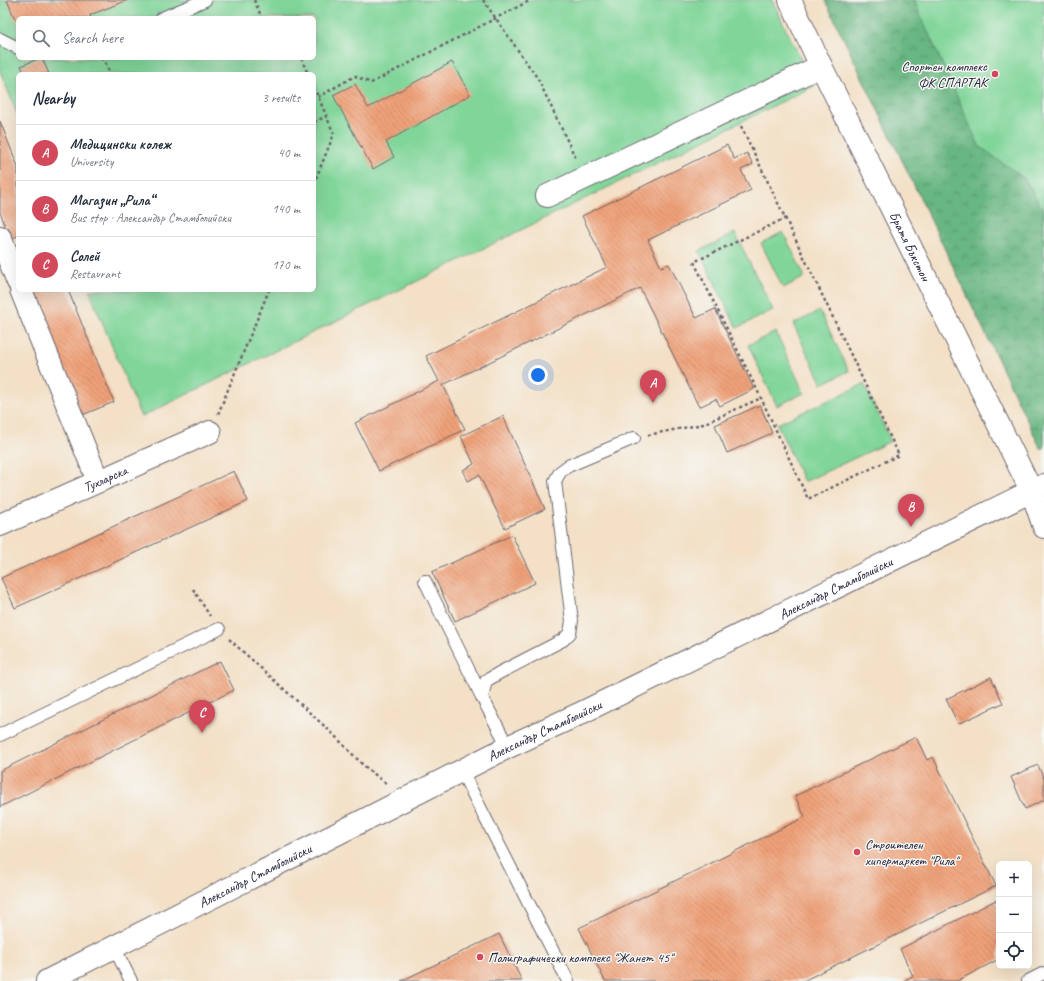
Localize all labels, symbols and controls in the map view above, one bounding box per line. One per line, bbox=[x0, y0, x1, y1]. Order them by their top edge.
search box bbox=[16, 16, 316, 60]
icon: search bbox=[30, 27, 52, 49]
text: Search here bbox=[62, 29, 123, 48]
place label: Спортен комплекс ФК СПАРТАК bbox=[901, 58, 990, 91]
marker: Спортен комплекс ФК СПАРТАК bbox=[990, 69, 1000, 79]
text: Nearby bbox=[32, 88, 75, 109]
text: 3 results bbox=[262, 90, 300, 106]
text: Медицински колеж bbox=[70, 135, 171, 154]
text: A bbox=[42, 145, 48, 161]
text: 40 m bbox=[278, 145, 300, 161]
text: University bbox=[70, 154, 113, 170]
text: Магазин „Рила“ bbox=[70, 191, 154, 210]
text: B bbox=[42, 201, 48, 217]
text: 140 m bbox=[272, 201, 300, 217]
street label: Братя Бъкстон bbox=[885, 209, 935, 285]
text: Bus stop · Александър Стамболийски bbox=[70, 210, 231, 226]
text: Солей bbox=[70, 247, 100, 266]
text: C bbox=[42, 257, 48, 273]
text: 170 m bbox=[272, 257, 300, 273]
text: Restaurant bbox=[70, 266, 120, 282]
your location bbox=[528, 365, 548, 385]
pin: A bbox=[640, 370, 666, 403]
street label: Тухларска bbox=[81, 461, 131, 496]
pin: B bbox=[898, 494, 924, 527]
street label: Александър Стамболийски bbox=[776, 553, 896, 623]
street label: Александър Стамболийски bbox=[485, 696, 605, 765]
pin: C bbox=[189, 700, 215, 733]
place label: Строителен хипермаркет "Рила" bbox=[865, 836, 960, 869]
street label: Александър Стамболийски bbox=[196, 840, 315, 912]
marker: Строителен хипермаркет "Рила" bbox=[852, 847, 862, 857]
map controls bbox=[996, 861, 1032, 969]
button: + bbox=[996, 861, 1032, 897]
button: − bbox=[996, 897, 1032, 933]
button: locate bbox=[996, 933, 1032, 969]
place label: Полиграфически комплекс "Жанет 45" bbox=[488, 949, 675, 966]
marker: Полиграфически комплекс "Жанет 45" bbox=[475, 952, 485, 962]

